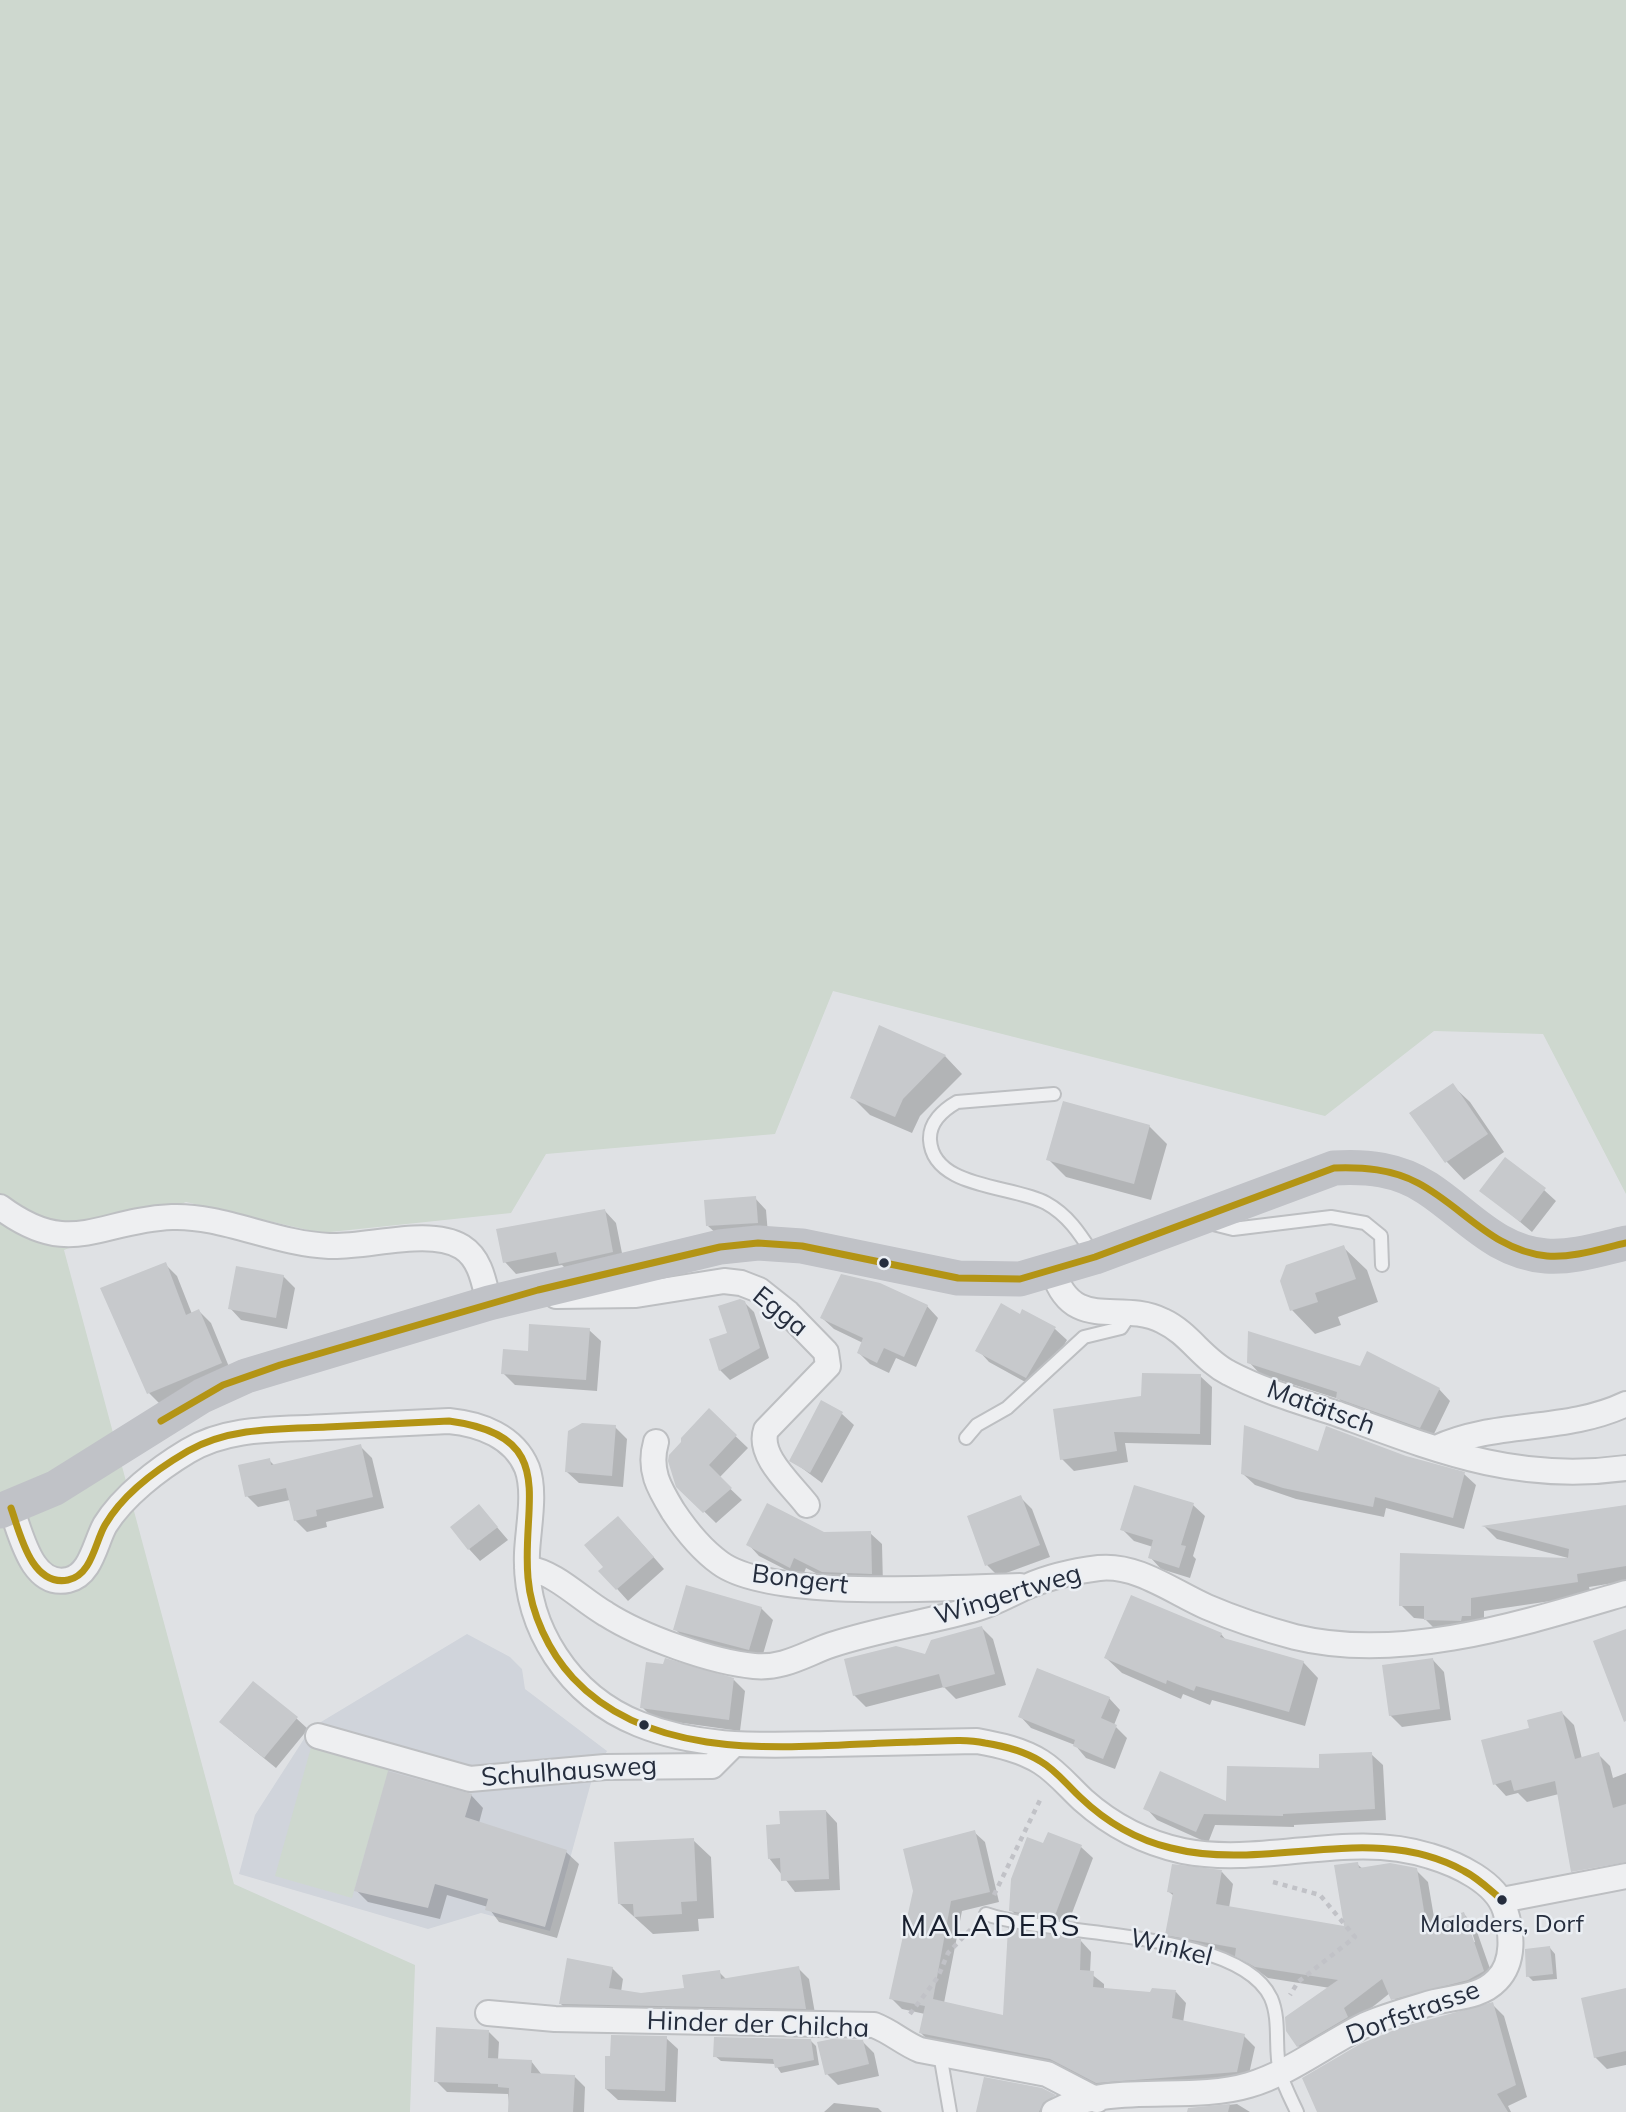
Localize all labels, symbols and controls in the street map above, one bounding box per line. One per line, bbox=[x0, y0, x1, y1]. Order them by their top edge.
unlabelled marker bbox=[877, 1256, 891, 1270]
street label: Egga bbox=[746, 1280, 814, 1344]
street label: Matätsch bbox=[1263, 1374, 1379, 1442]
street label: Wingertweg bbox=[931, 1558, 1085, 1632]
street label: Bongert bbox=[750, 1559, 850, 1601]
unlabelled marker bbox=[637, 1718, 651, 1732]
street label: Schulhausweg bbox=[480, 1750, 658, 1794]
marker: Maladers, Dorf bbox=[1495, 1893, 1509, 1907]
district label: MALADERS bbox=[901, 1909, 1081, 1945]
place label: Maladers, Dorf bbox=[1420, 1911, 1584, 1939]
street label: Winkel bbox=[1127, 1923, 1215, 1973]
street label: Dorfstrasse bbox=[1342, 1974, 1484, 2052]
street label: Hinder der Chilcha bbox=[646, 2006, 870, 2044]

